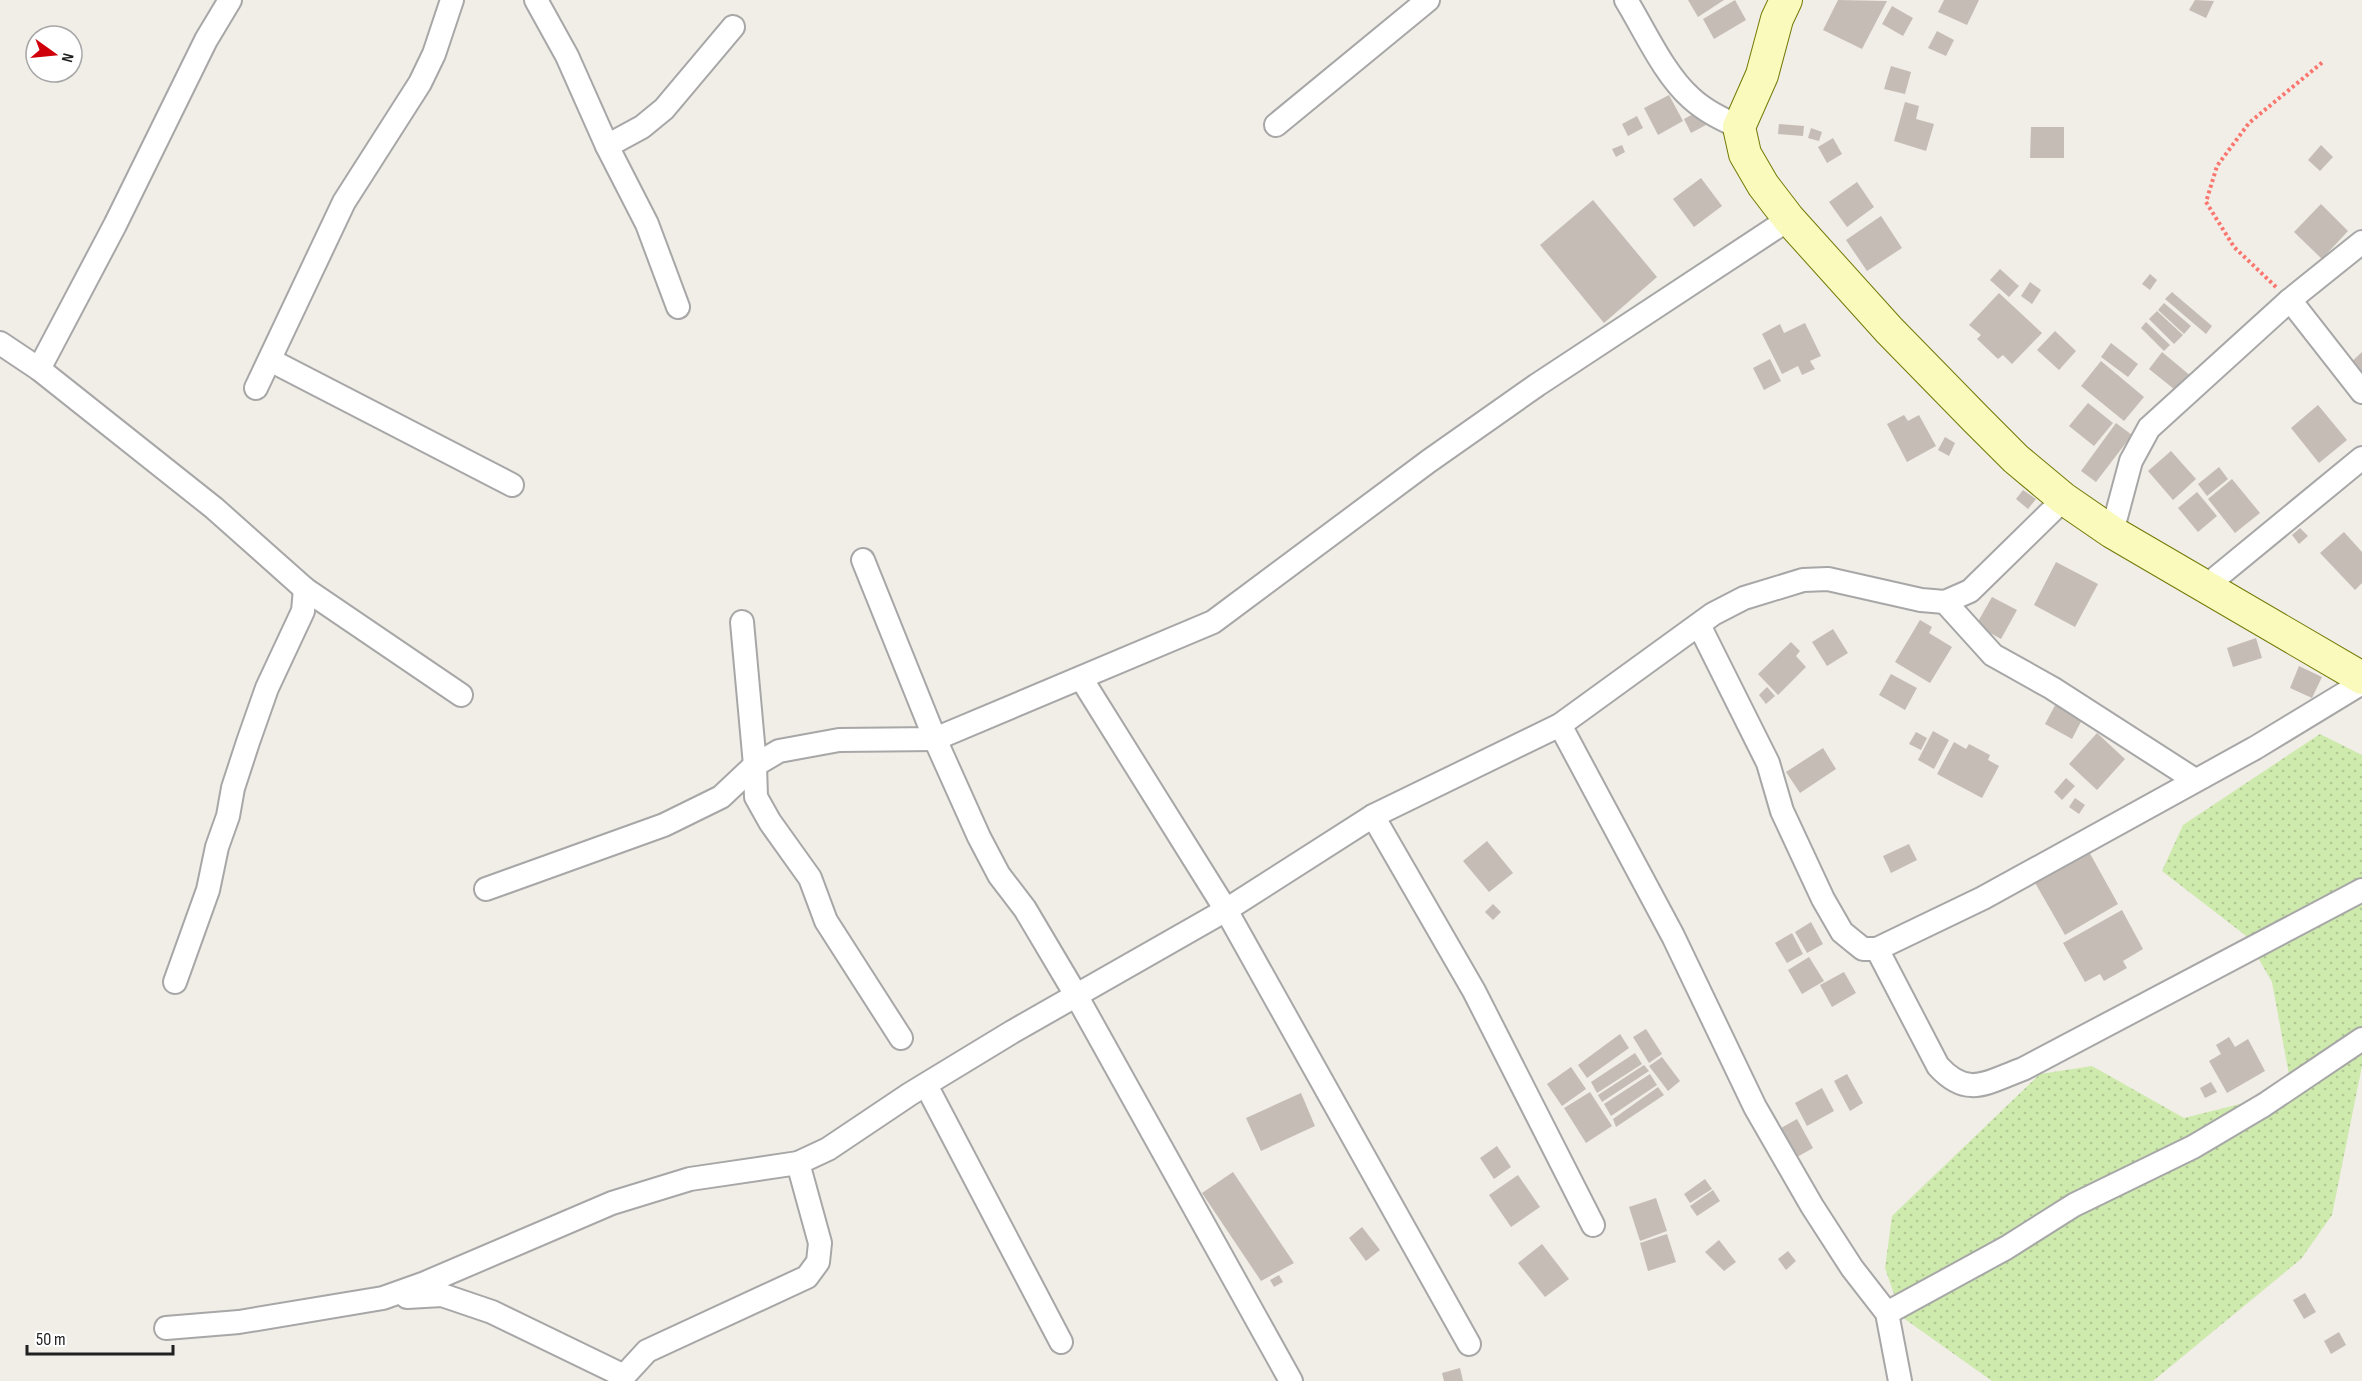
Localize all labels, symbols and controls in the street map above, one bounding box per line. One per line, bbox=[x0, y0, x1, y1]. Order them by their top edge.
north arrow bbox=[24, 24, 84, 84]
text: N bbox=[57, 51, 77, 64]
scale bar bbox=[27, 1318, 172, 1356]
text: 50 m bbox=[36, 1329, 66, 1350]

